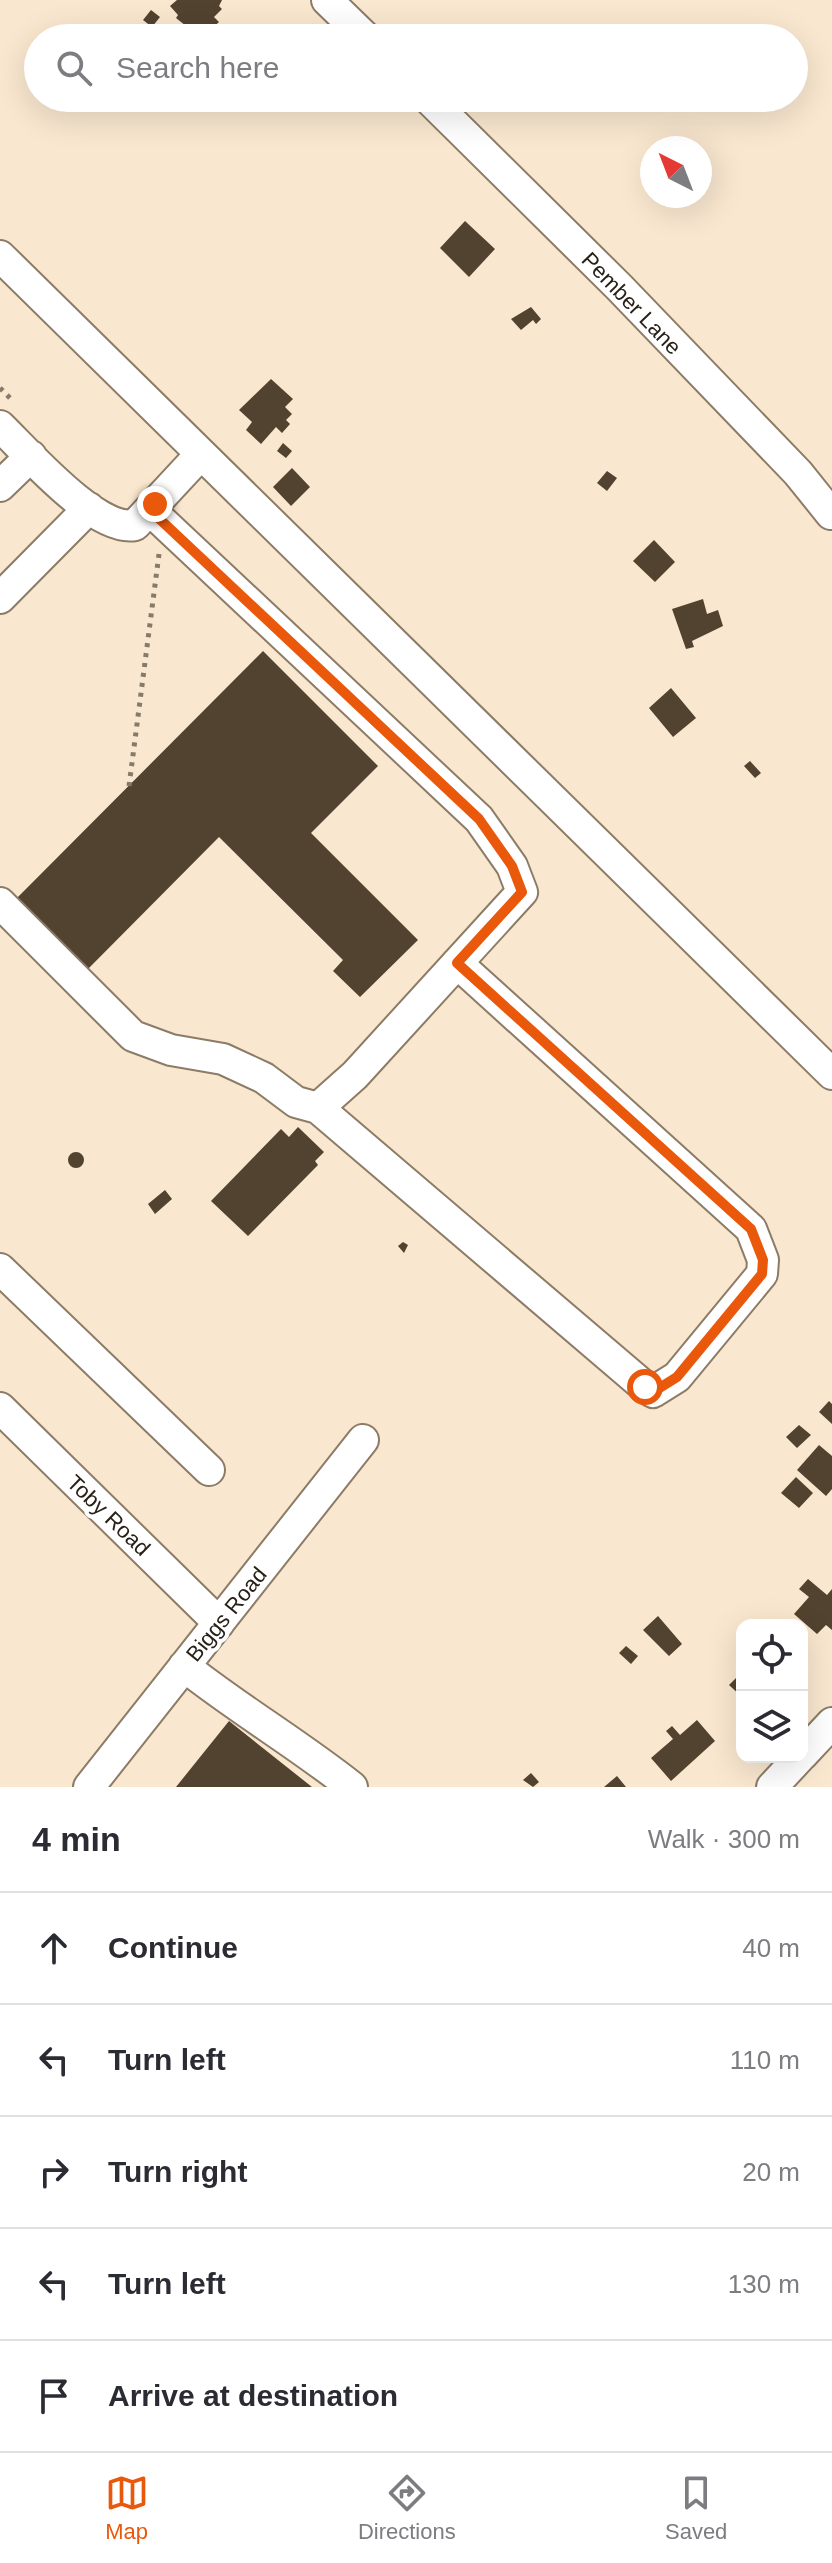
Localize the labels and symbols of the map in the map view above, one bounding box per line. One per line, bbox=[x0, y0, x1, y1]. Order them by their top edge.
north arrow bbox=[640, 136, 712, 208]
street label: Pember Lane bbox=[577, 247, 687, 360]
route end bbox=[137, 486, 173, 522]
route start bbox=[627, 1369, 663, 1405]
street label: Toby Road bbox=[62, 1470, 155, 1561]
street label: Biggs Road bbox=[181, 1562, 272, 1666]

